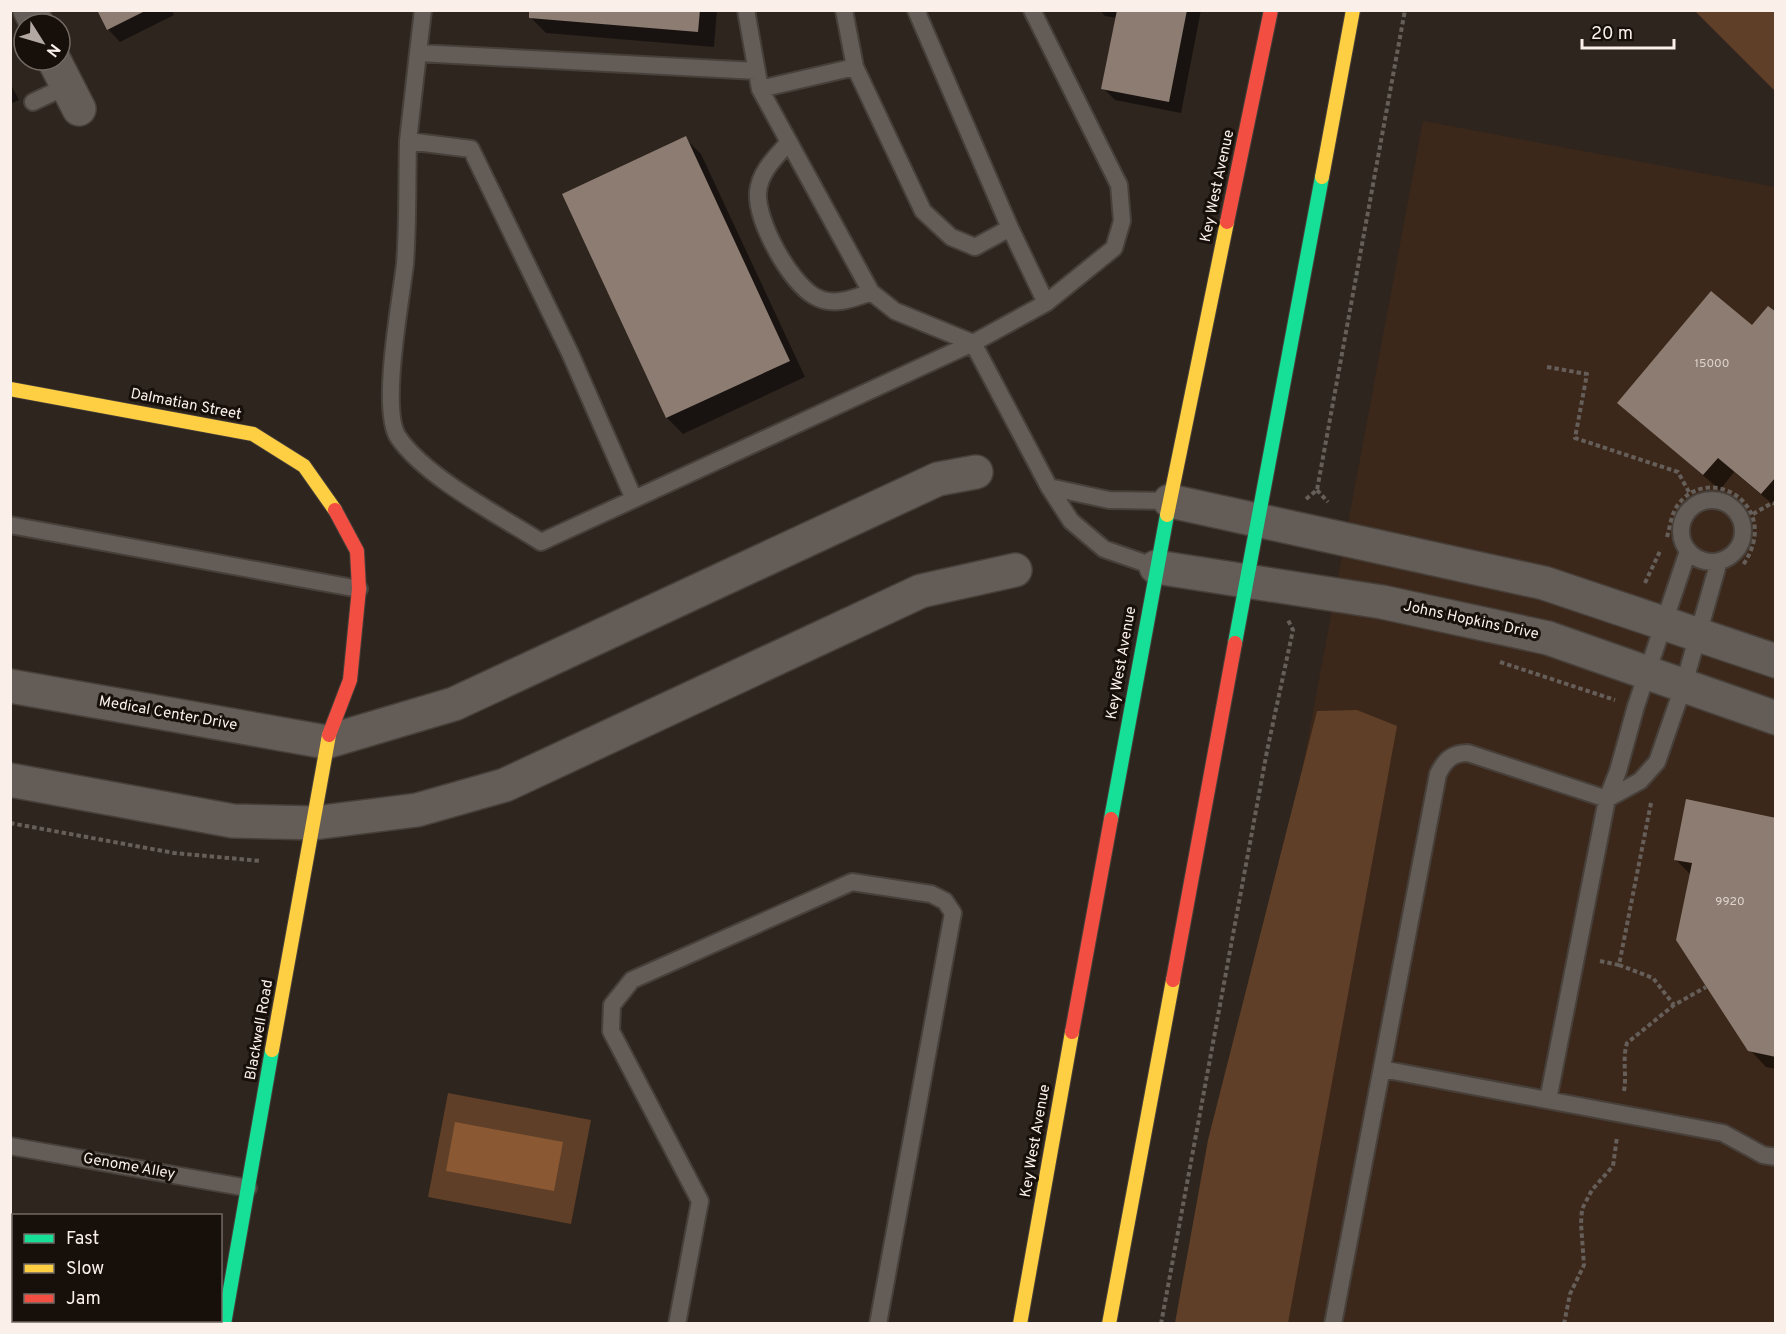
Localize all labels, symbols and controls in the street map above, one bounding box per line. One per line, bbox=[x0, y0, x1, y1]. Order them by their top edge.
north arrow bbox=[12, 12, 72, 72]
scale bar bbox=[1582, 12, 1674, 50]
text: 20 m bbox=[1591, 23, 1633, 46]
text: N bbox=[41, 39, 64, 60]
street label: Key West Avenue bbox=[1197, 128, 1239, 244]
house number: 15000 bbox=[1695, 356, 1729, 372]
street label: Dalmatian Street bbox=[129, 385, 243, 425]
street label: Johns Hopkins Drive bbox=[1402, 597, 1540, 645]
street label: Key West Avenue bbox=[1103, 605, 1141, 721]
street label: Medical Center Drive bbox=[97, 692, 239, 736]
house number: 9920 bbox=[1715, 894, 1745, 910]
street label: Blackwell Road bbox=[242, 978, 278, 1082]
street label: Key West Avenue bbox=[1017, 1083, 1055, 1199]
street label: Genome Alley bbox=[81, 1150, 177, 1184]
legend bbox=[12, 1214, 222, 1322]
text: Fast bbox=[66, 1228, 99, 1251]
text: Slow bbox=[66, 1258, 104, 1281]
text: Jam bbox=[66, 1288, 101, 1311]

